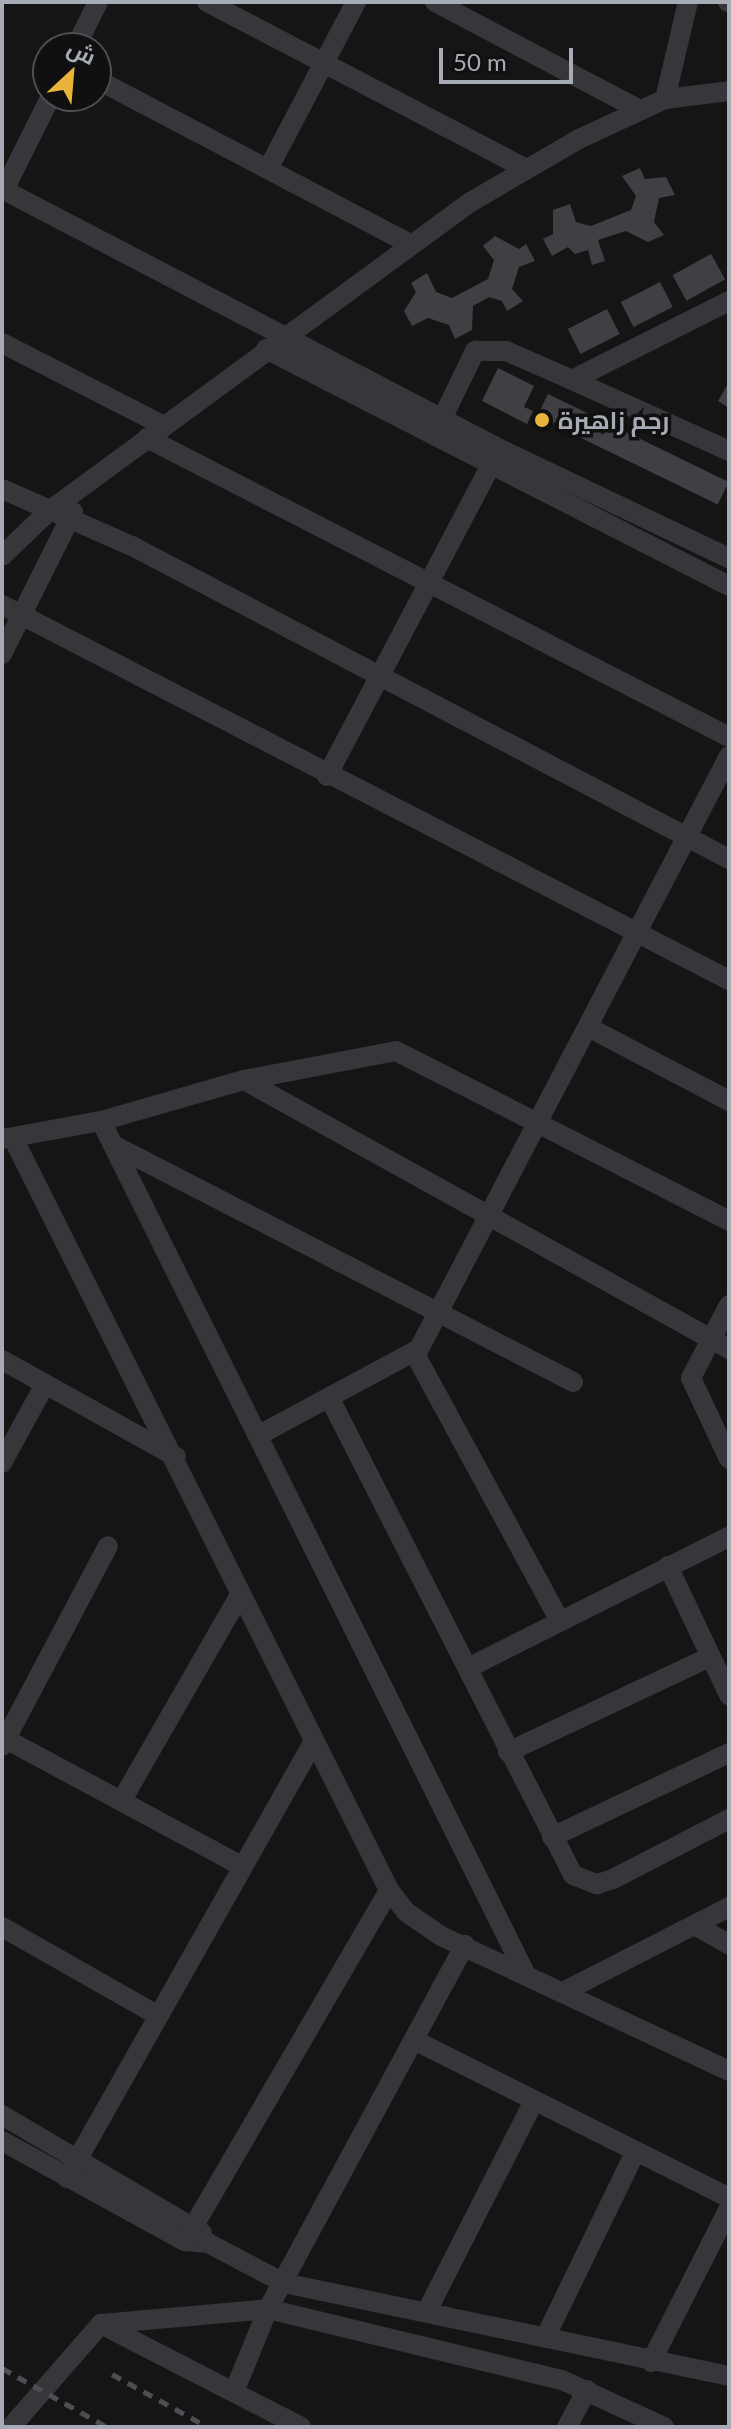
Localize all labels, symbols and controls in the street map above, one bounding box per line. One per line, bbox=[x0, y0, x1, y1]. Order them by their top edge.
north arrow bbox=[32, 32, 112, 112]
scale bar bbox=[443, 32, 577, 82]
text: ش bbox=[63, 33, 100, 70]
text: 50 m bbox=[453, 47, 507, 76]
place label: رجم زاهيرة bbox=[558, 406, 669, 434]
marker: رجم زاهيرة bbox=[533, 411, 551, 429]

